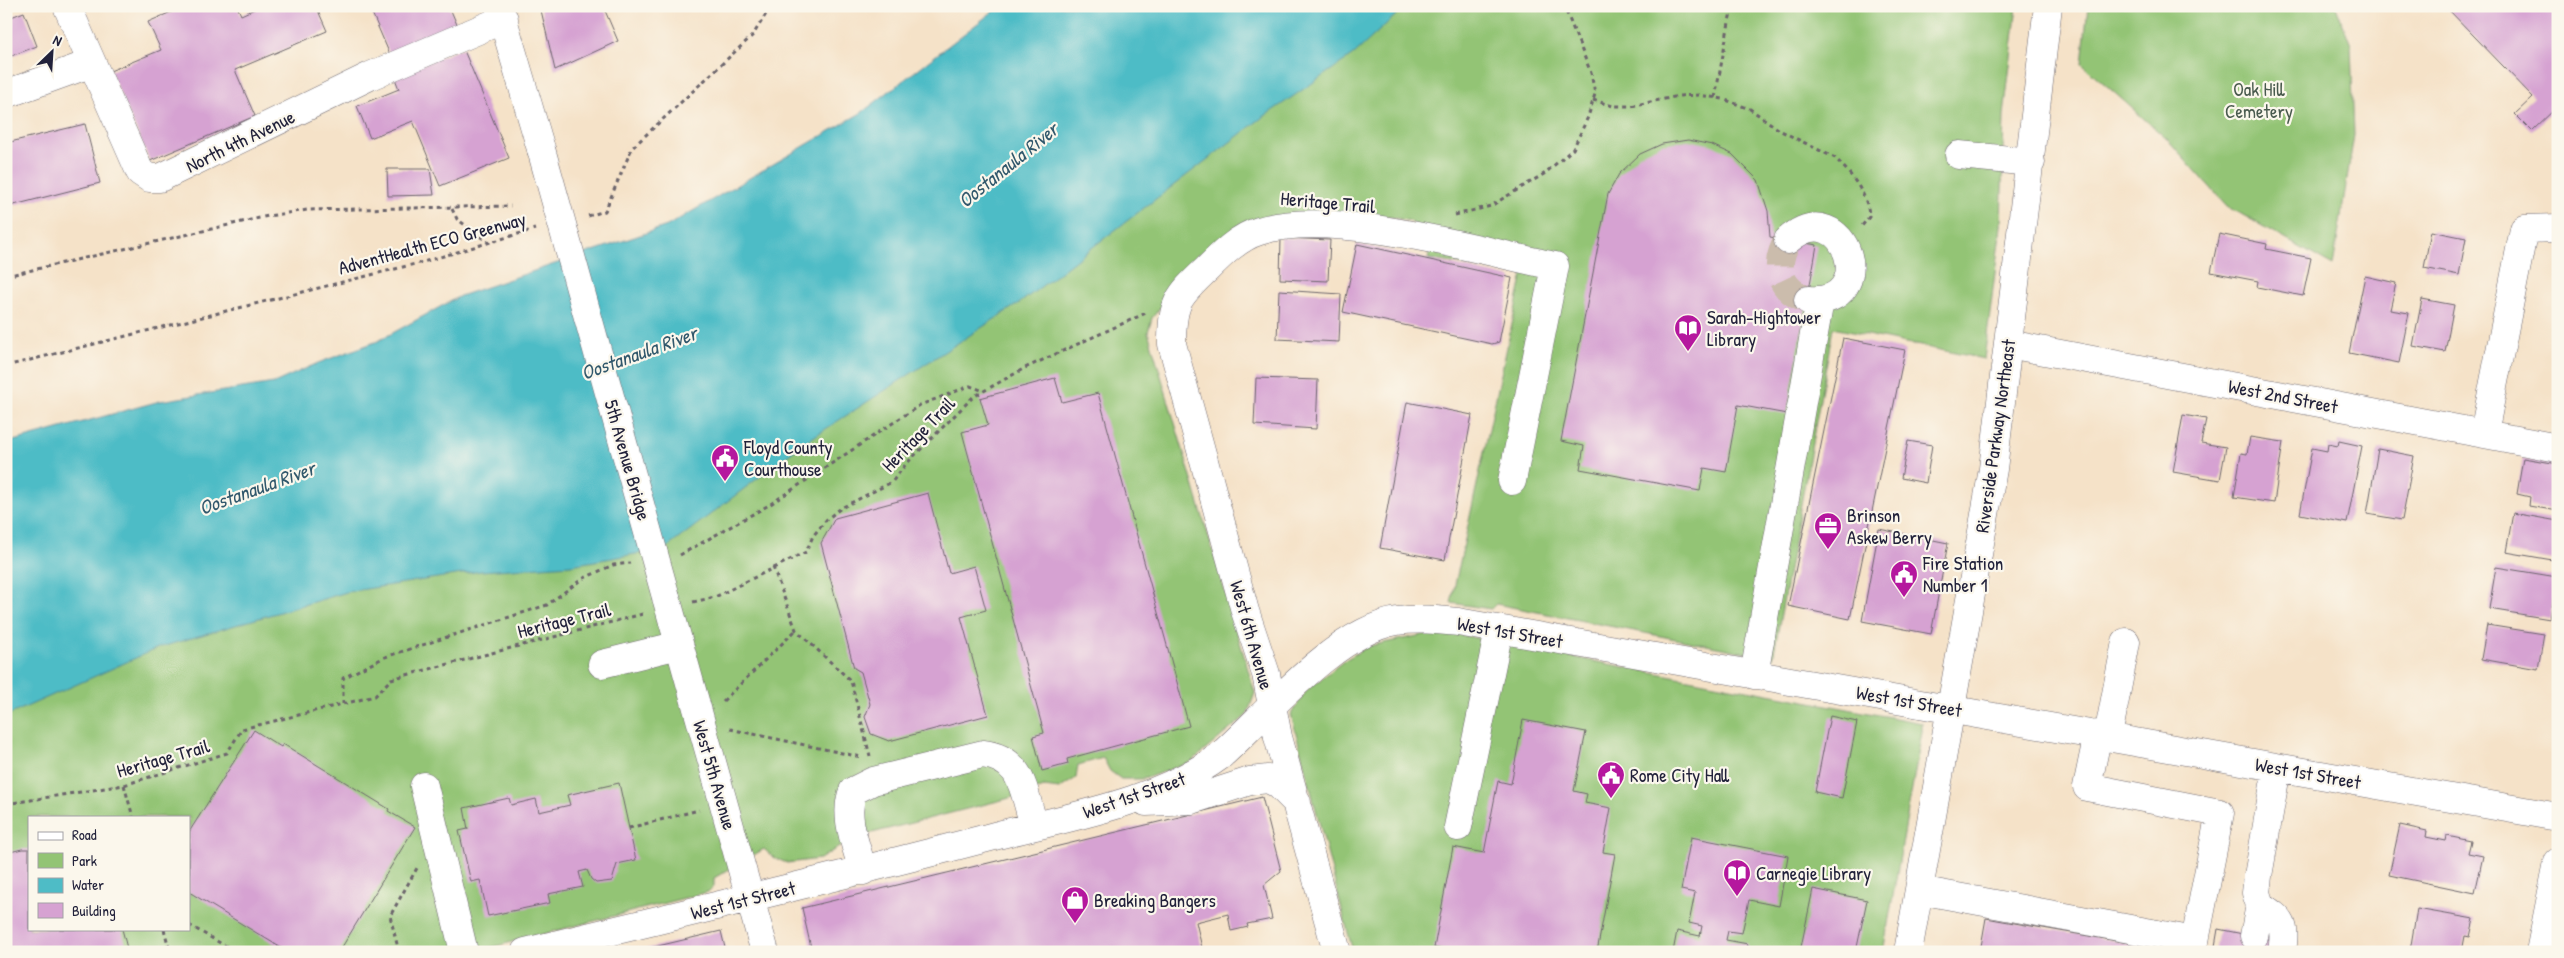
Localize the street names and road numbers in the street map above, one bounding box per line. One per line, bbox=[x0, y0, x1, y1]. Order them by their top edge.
street label: North 4th Avenue bbox=[181, 103, 299, 179]
street label: Heritage Trail bbox=[1279, 185, 1378, 219]
street label: AdventHealth ECO Greenway bbox=[335, 205, 529, 281]
street label: Riverside Parkway Northeast bbox=[1969, 337, 2022, 534]
street label: West 2nd Street bbox=[2226, 373, 2340, 419]
street label: Heritage Trail bbox=[876, 390, 961, 477]
street label: 5th Avenue Bridge bbox=[598, 397, 658, 524]
street label: West 6th Avenue bbox=[1224, 578, 1280, 693]
street label: Heritage Trail bbox=[515, 596, 614, 644]
street label: West 1st Street bbox=[1455, 610, 1565, 654]
street label: West 1st Street bbox=[1854, 679, 1964, 723]
street label: West 5th Avenue bbox=[687, 717, 743, 833]
street label: Heritage Trail bbox=[114, 732, 213, 784]
street label: West 1st Street bbox=[2253, 751, 2363, 795]
street label: West 1st Street bbox=[1079, 765, 1189, 825]
street label: West 1st Street bbox=[688, 874, 798, 926]

